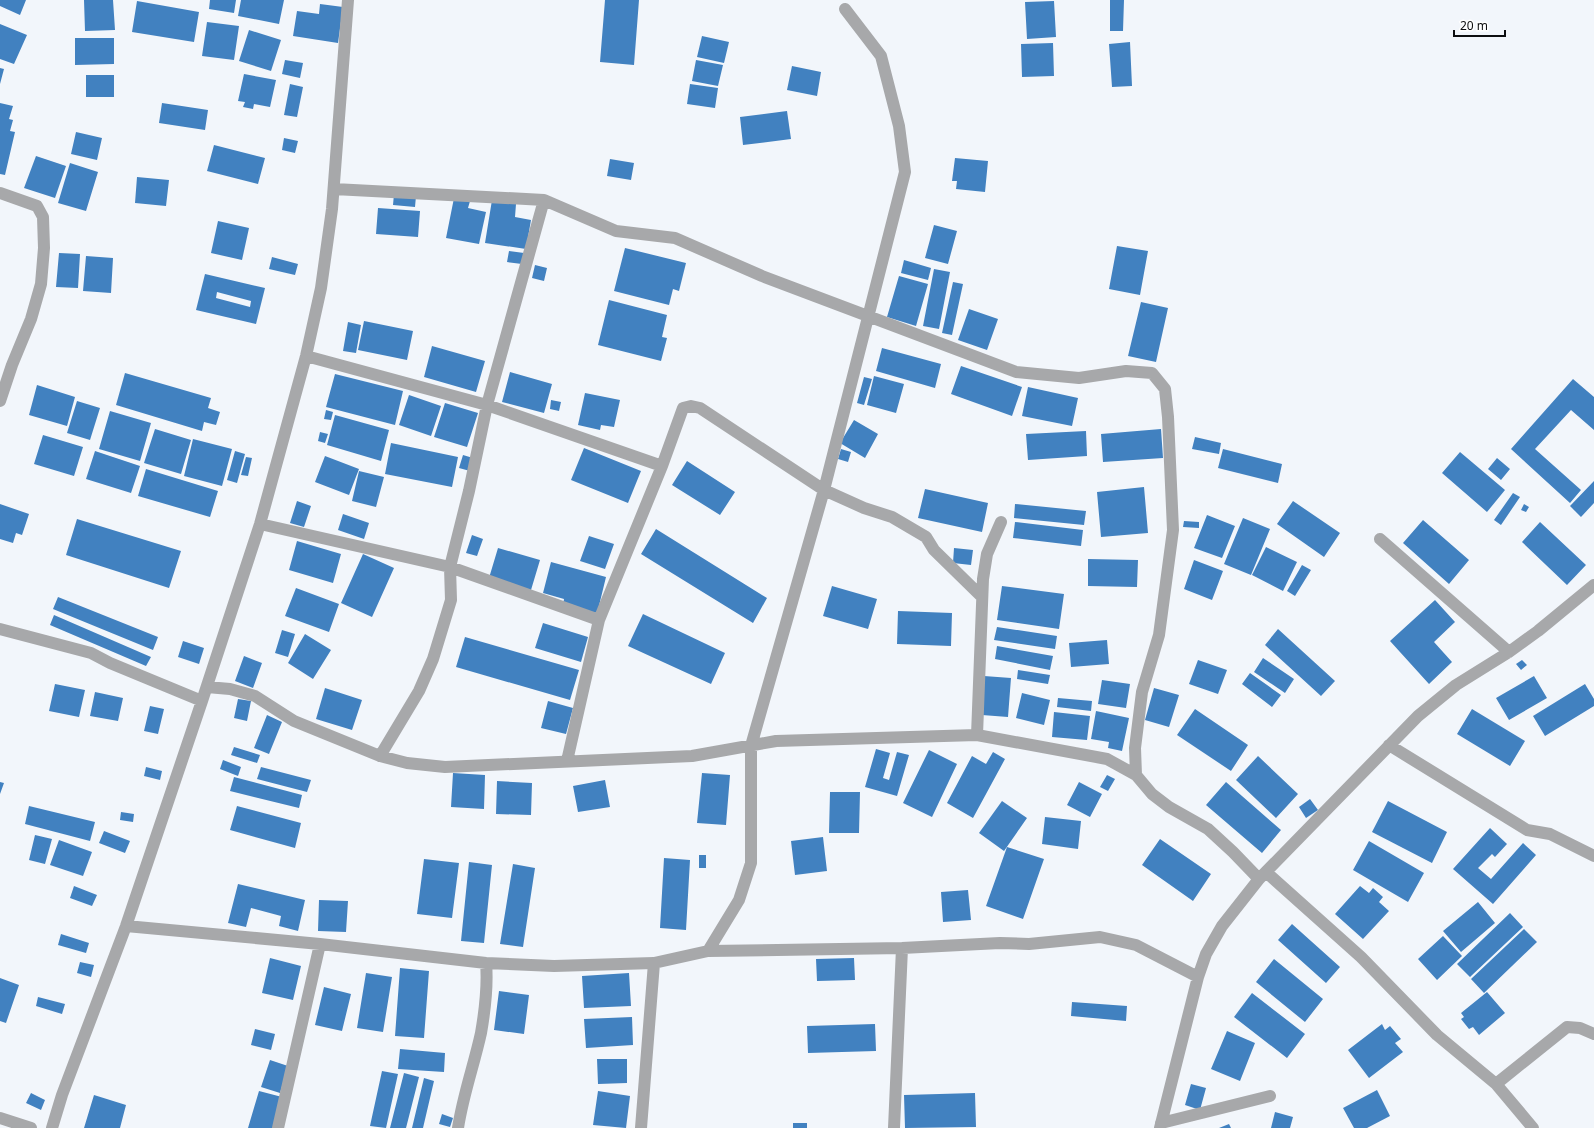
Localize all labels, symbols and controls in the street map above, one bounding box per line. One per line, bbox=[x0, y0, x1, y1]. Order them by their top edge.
scale bar bbox=[1454, 12, 1505, 38]
text: 20 m bbox=[1460, 17, 1488, 34]

